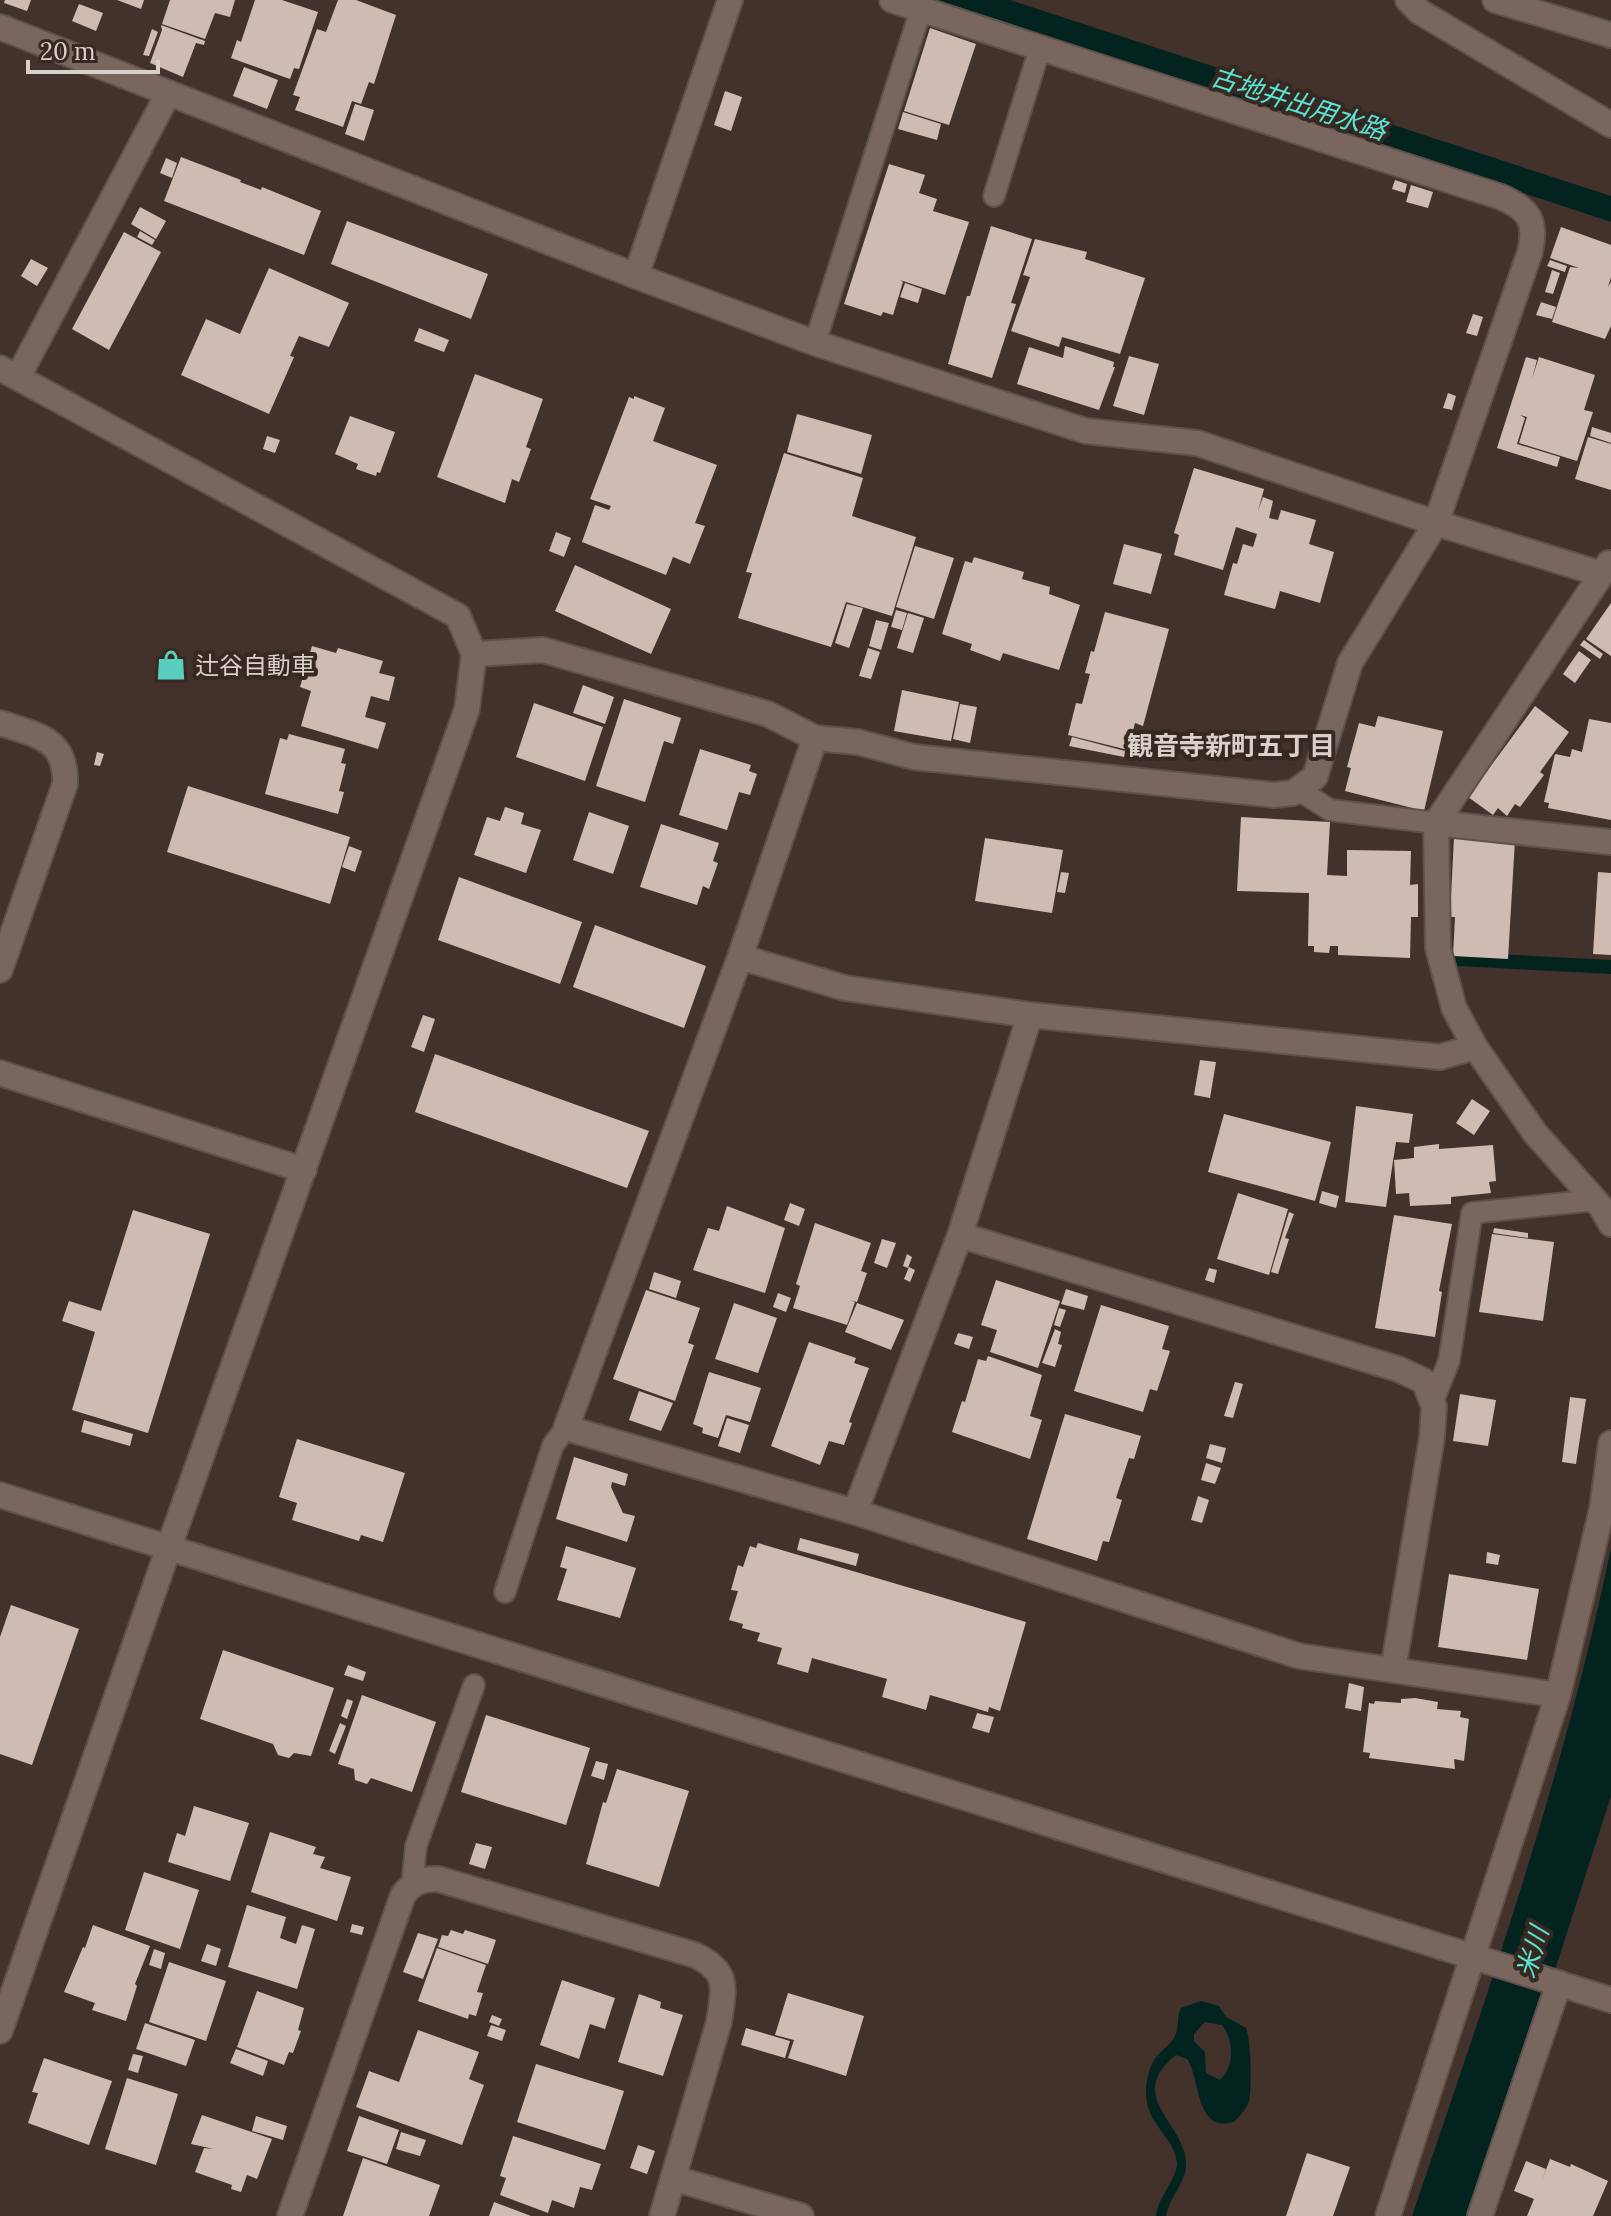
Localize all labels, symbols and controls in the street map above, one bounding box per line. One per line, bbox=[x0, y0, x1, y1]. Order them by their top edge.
scale bar bbox=[28, 24, 158, 74]
text: 20 m bbox=[40, 36, 96, 67]
water label: 古地井出用水路 bbox=[1207, 59, 1393, 147]
shop icon: 辻谷自動車 bbox=[154, 648, 188, 682]
place label: 辻谷自動車 bbox=[195, 650, 315, 681]
district label: 観音寺新町五丁目 bbox=[1127, 729, 1335, 762]
water label: 米川 bbox=[1509, 1919, 1556, 1982]

